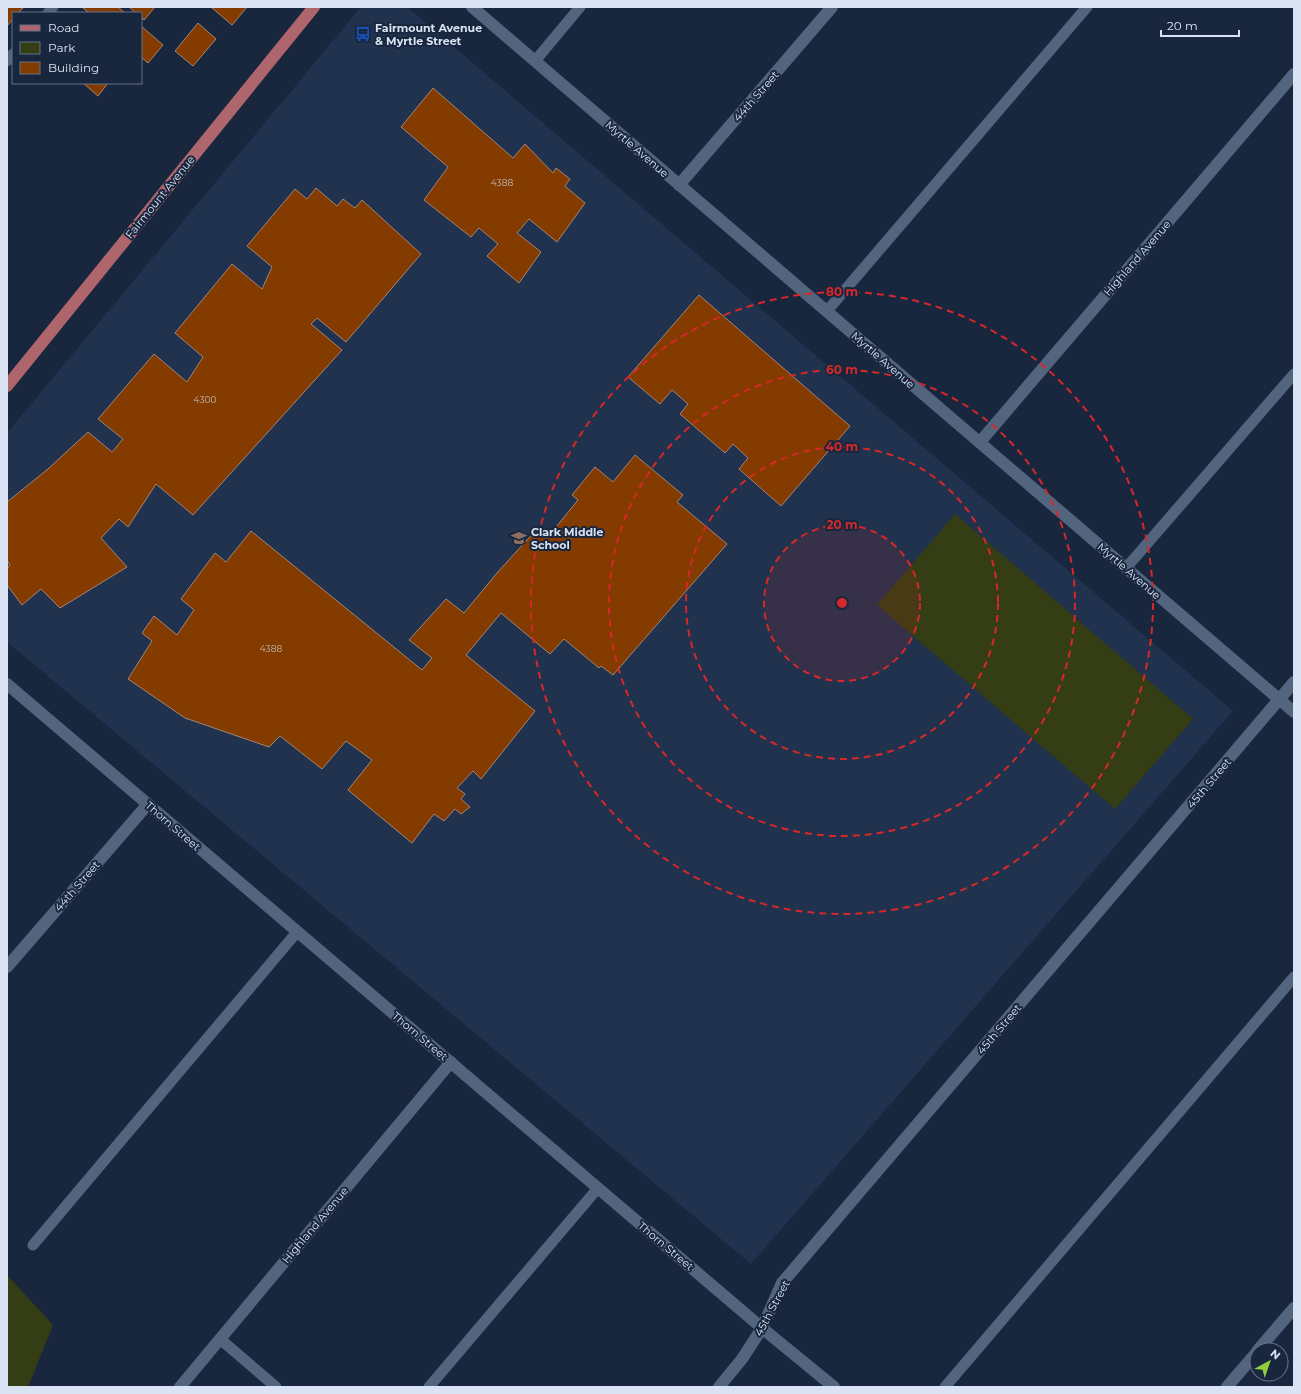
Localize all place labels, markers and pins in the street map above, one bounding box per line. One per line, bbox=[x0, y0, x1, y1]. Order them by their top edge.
place label: Fairmount Avenue & Myrtle Street bbox=[375, 21, 482, 48]
bus stop icon: Fairmount Avenue & Myrtle Street bbox=[354, 25, 372, 43]
place label: Clark Middle School bbox=[531, 525, 603, 552]
school or university icon: Clark Middle School bbox=[510, 529, 528, 547]
centre of rings bbox=[835, 596, 849, 610]

